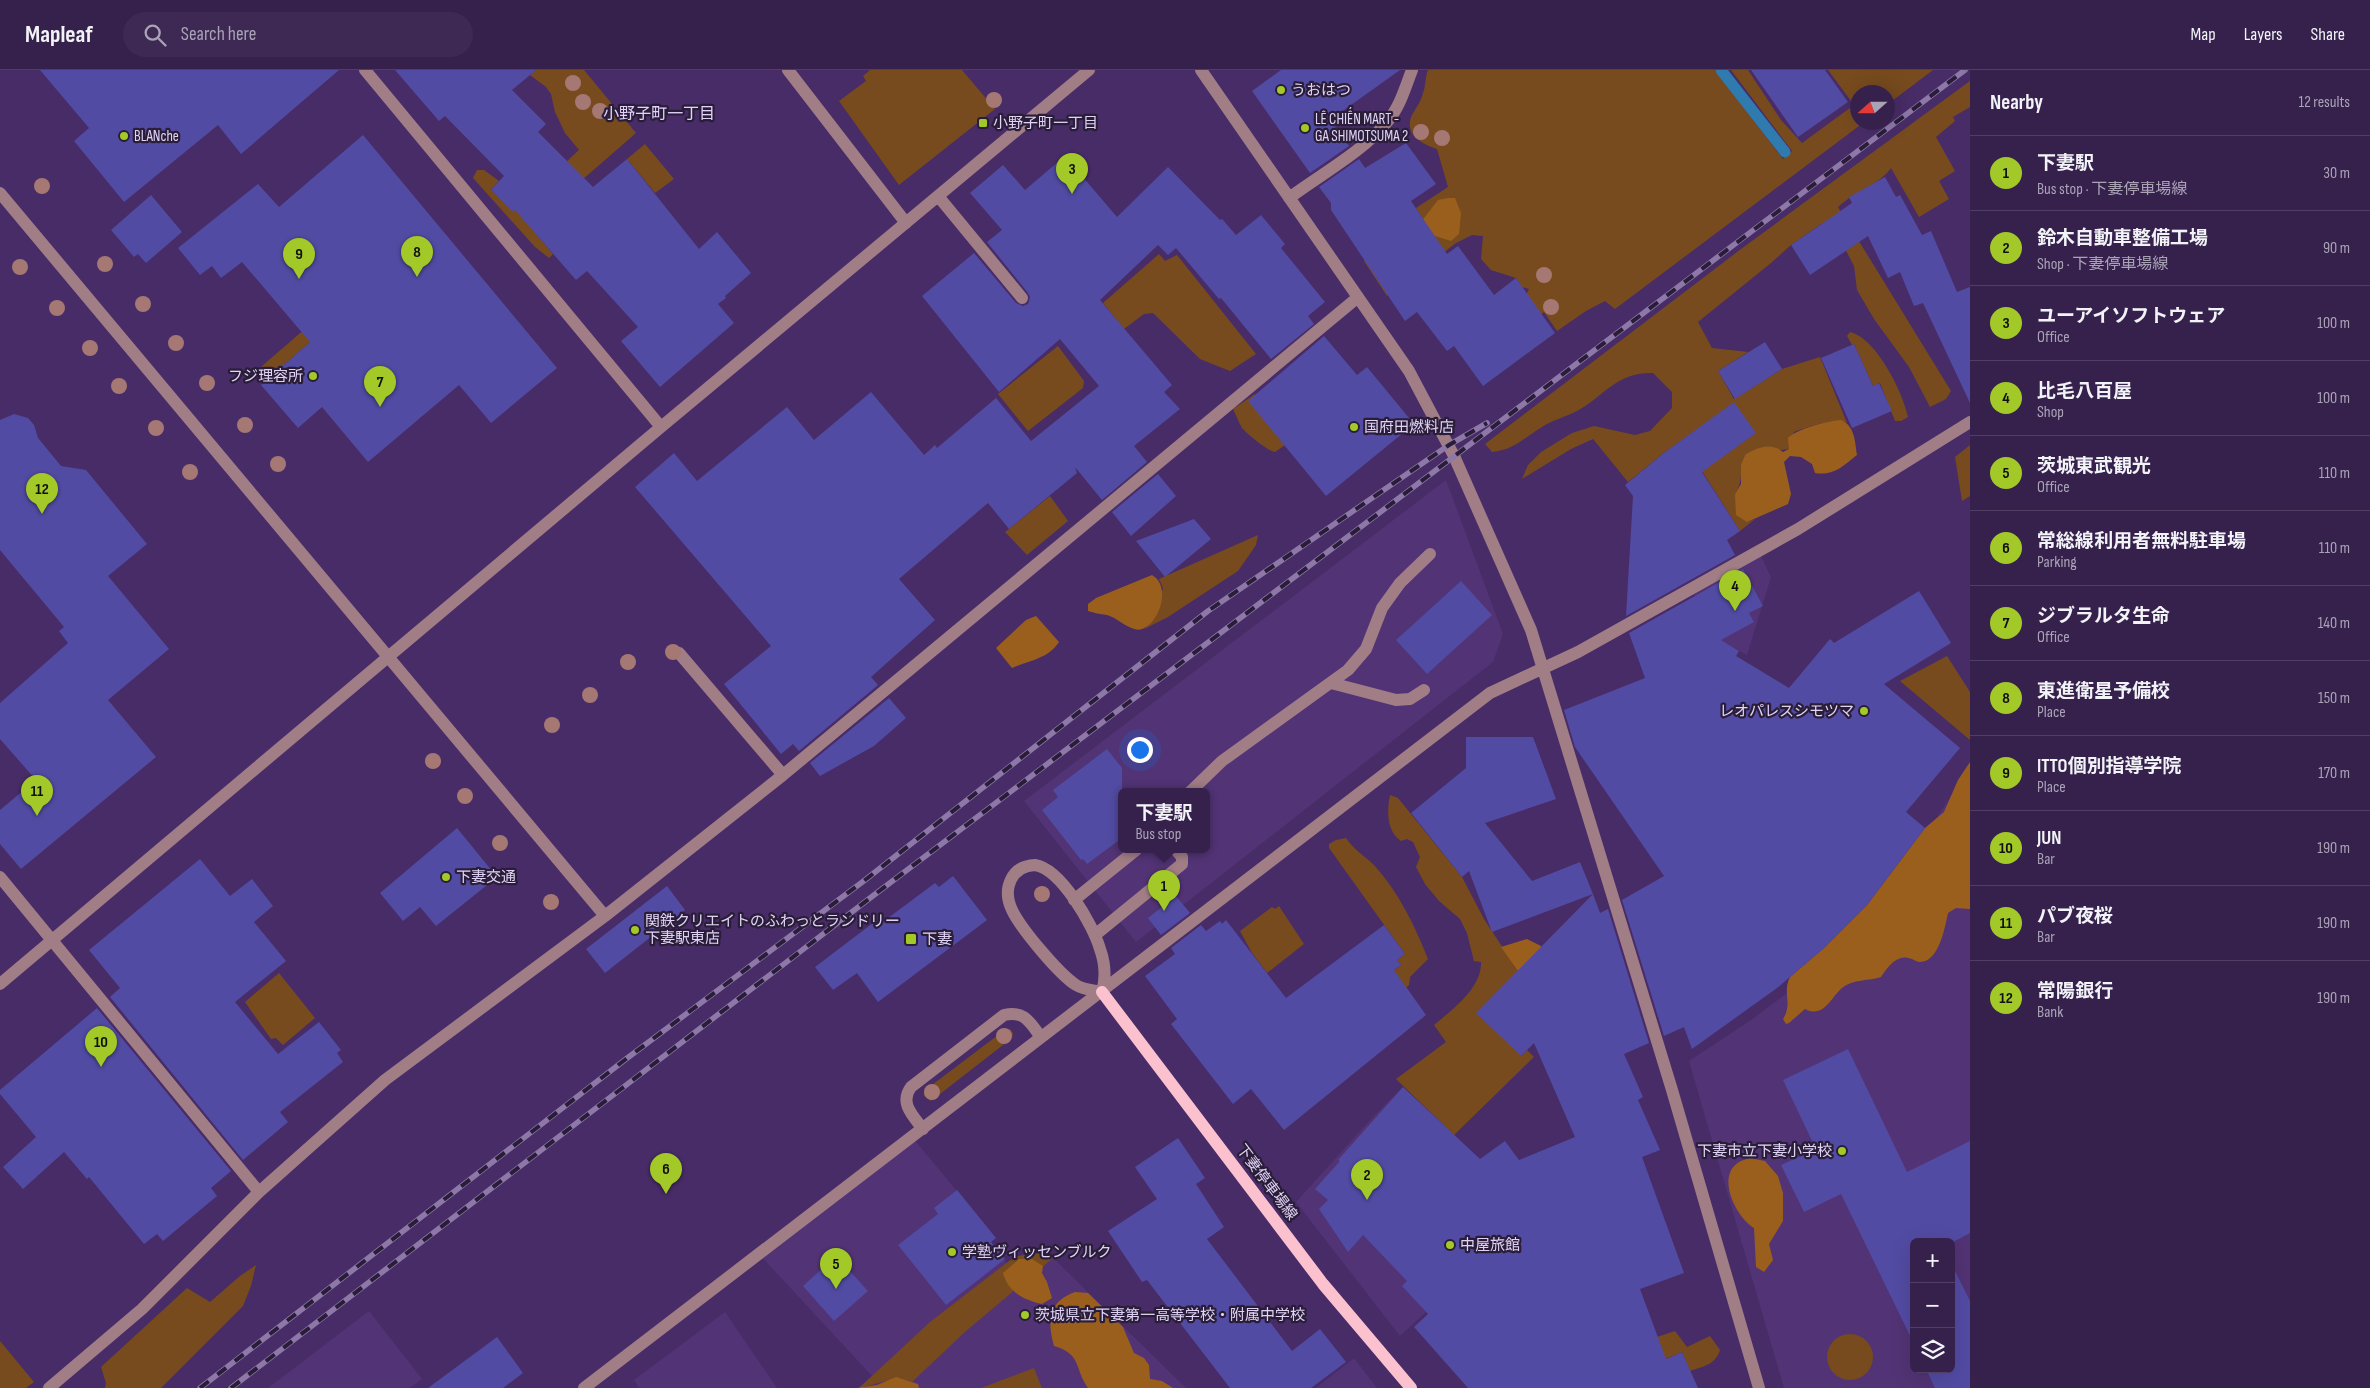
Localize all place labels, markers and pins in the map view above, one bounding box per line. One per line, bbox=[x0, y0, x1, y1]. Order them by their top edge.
place label: うおはつ bbox=[1291, 81, 1351, 100]
marker: うおはつ bbox=[1275, 84, 1287, 96]
place label: LÊ CHIẾN MART - GA SHIMOTSUMA 2 bbox=[1315, 107, 1408, 146]
place label: 小野子町一丁目 bbox=[993, 114, 1098, 133]
marker: 小野子町一丁目 bbox=[977, 117, 989, 129]
marker: LÊ CHIẾN MART - GA SHIMOTSUMA 2 bbox=[1299, 122, 1311, 134]
place label: BLANche bbox=[134, 127, 179, 146]
marker: BLANche bbox=[118, 130, 130, 142]
pin: 3 bbox=[1056, 153, 1088, 194]
pin: 8 bbox=[401, 236, 433, 277]
pin: 9 bbox=[283, 238, 315, 279]
pin: 7 bbox=[364, 366, 396, 407]
place label: フジ理容所 bbox=[228, 367, 303, 386]
marker: フジ理容所 bbox=[307, 370, 319, 382]
place label: 国府田燃料店 bbox=[1364, 418, 1454, 437]
marker: 国府田燃料店 bbox=[1348, 421, 1360, 433]
pin: 12 bbox=[26, 473, 58, 514]
pin: 4 bbox=[1719, 570, 1751, 611]
place label: レオパレスシモツマ bbox=[1719, 702, 1854, 721]
marker: レオパレスシモツマ bbox=[1858, 705, 1870, 717]
pin: 11 bbox=[21, 775, 53, 816]
place label: 下妻交通 bbox=[456, 868, 516, 887]
pin: 1 bbox=[1148, 870, 1180, 911]
marker: 下妻交通 bbox=[440, 871, 452, 883]
place label: 関鉄クリエイトのふわっとランドリー 下妻駅東店 bbox=[645, 912, 900, 948]
marker: 関鉄クリエイトのふわっとランドリー 下妻駅東店 bbox=[629, 924, 641, 936]
place label: 下妻 bbox=[922, 930, 952, 949]
marker: 下妻 bbox=[904, 932, 918, 946]
pin: 10 bbox=[85, 1026, 117, 1067]
place label: 下妻市立下妻小学校 bbox=[1697, 1142, 1832, 1161]
marker: 下妻市立下妻小学校 bbox=[1836, 1145, 1848, 1157]
pin: 6 bbox=[650, 1153, 682, 1194]
pin: 2 bbox=[1351, 1159, 1383, 1200]
place label: 中屋旅館 bbox=[1460, 1236, 1520, 1255]
marker: 中屋旅館 bbox=[1444, 1239, 1456, 1251]
place label: 学塾ヴィッセンブルク bbox=[962, 1243, 1112, 1262]
marker: 学塾ヴィッセンブルク bbox=[946, 1246, 958, 1258]
pin: 5 bbox=[820, 1248, 852, 1289]
place label: 茨城県立下妻第一高等学校・附属中学校 bbox=[1035, 1306, 1305, 1325]
marker: 茨城県立下妻第一高等学校・附属中学校 bbox=[1019, 1309, 1031, 1321]

